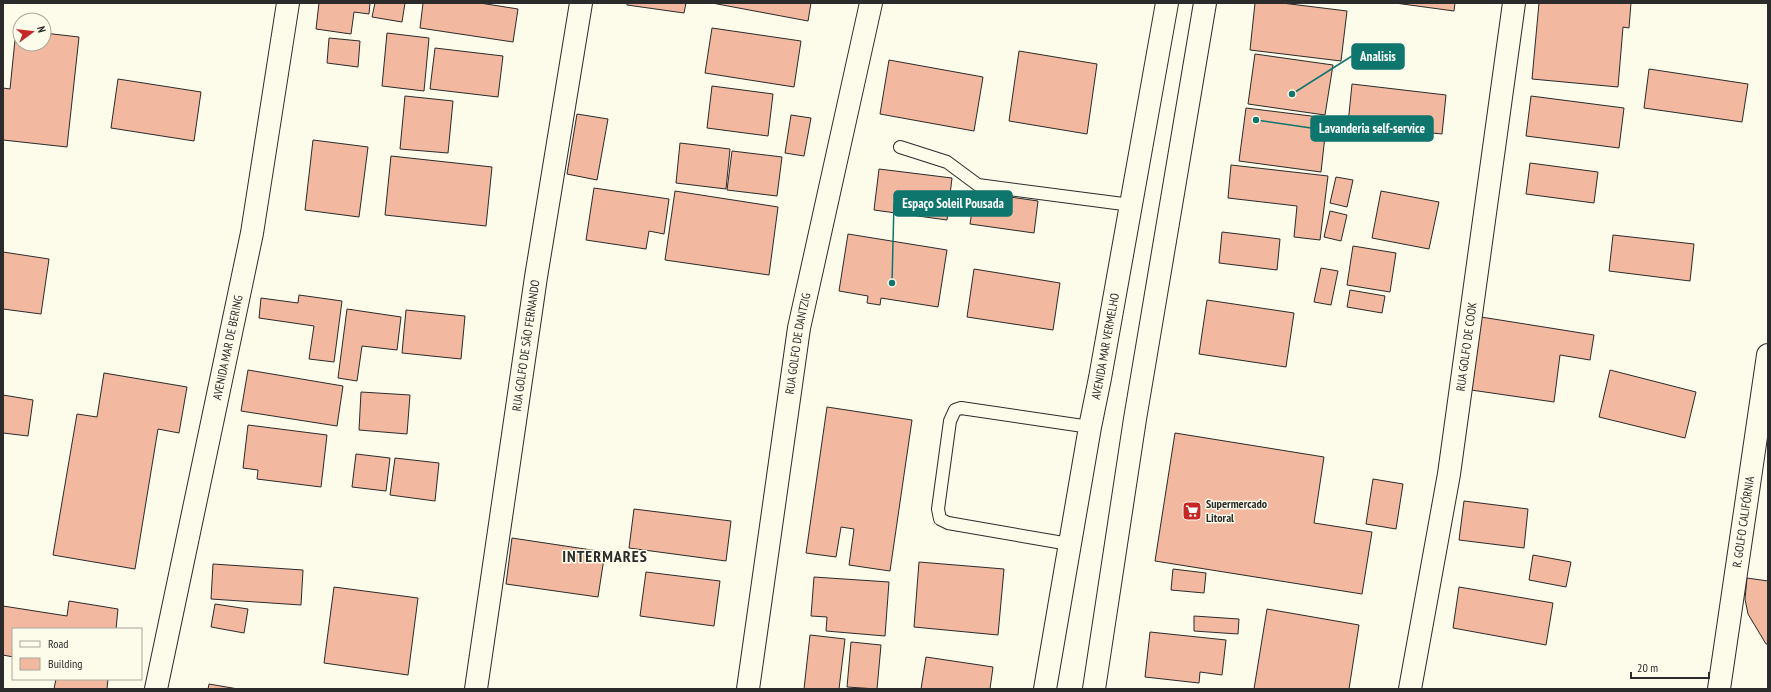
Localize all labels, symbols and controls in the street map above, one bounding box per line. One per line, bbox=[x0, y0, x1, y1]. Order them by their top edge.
north arrow bbox=[12, 12, 52, 52]
text: N bbox=[34, 25, 49, 34]
callout: Analisis bbox=[1352, 44, 1404, 69]
text: Analisis bbox=[1359, 48, 1396, 65]
callout: Lavanderia self-service bbox=[1311, 116, 1433, 141]
text: Lavanderia self-service bbox=[1319, 120, 1425, 137]
callout: Espaço Soleil Pousada bbox=[894, 191, 1012, 216]
text: Espaço Soleil Pousada bbox=[902, 195, 1004, 212]
street label: RUA GOLFO DE SÃO FERNANDO bbox=[509, 278, 543, 412]
street label: RUA GOLFO DE DANTZIG bbox=[782, 291, 814, 395]
street label: AVENIDA MAR VERMELHO bbox=[1088, 291, 1122, 401]
street label: AVENIDA MAR DE BERING bbox=[209, 294, 246, 401]
street label: RUA GOLFO DE COOK bbox=[1453, 301, 1480, 392]
street label: R. GOLFO CALIFÓRNIA bbox=[1729, 475, 1757, 568]
place label: Supermercado Litoral bbox=[1206, 496, 1268, 525]
supermarket icon: Supermercado Litoral bbox=[1181, 500, 1203, 522]
district label: INTERMARES bbox=[562, 546, 648, 566]
legend bbox=[12, 628, 142, 680]
text: Road bbox=[48, 636, 68, 651]
scale bar bbox=[1631, 654, 1709, 680]
text: Building bbox=[48, 656, 83, 671]
text: 20 m bbox=[1637, 660, 1658, 675]

